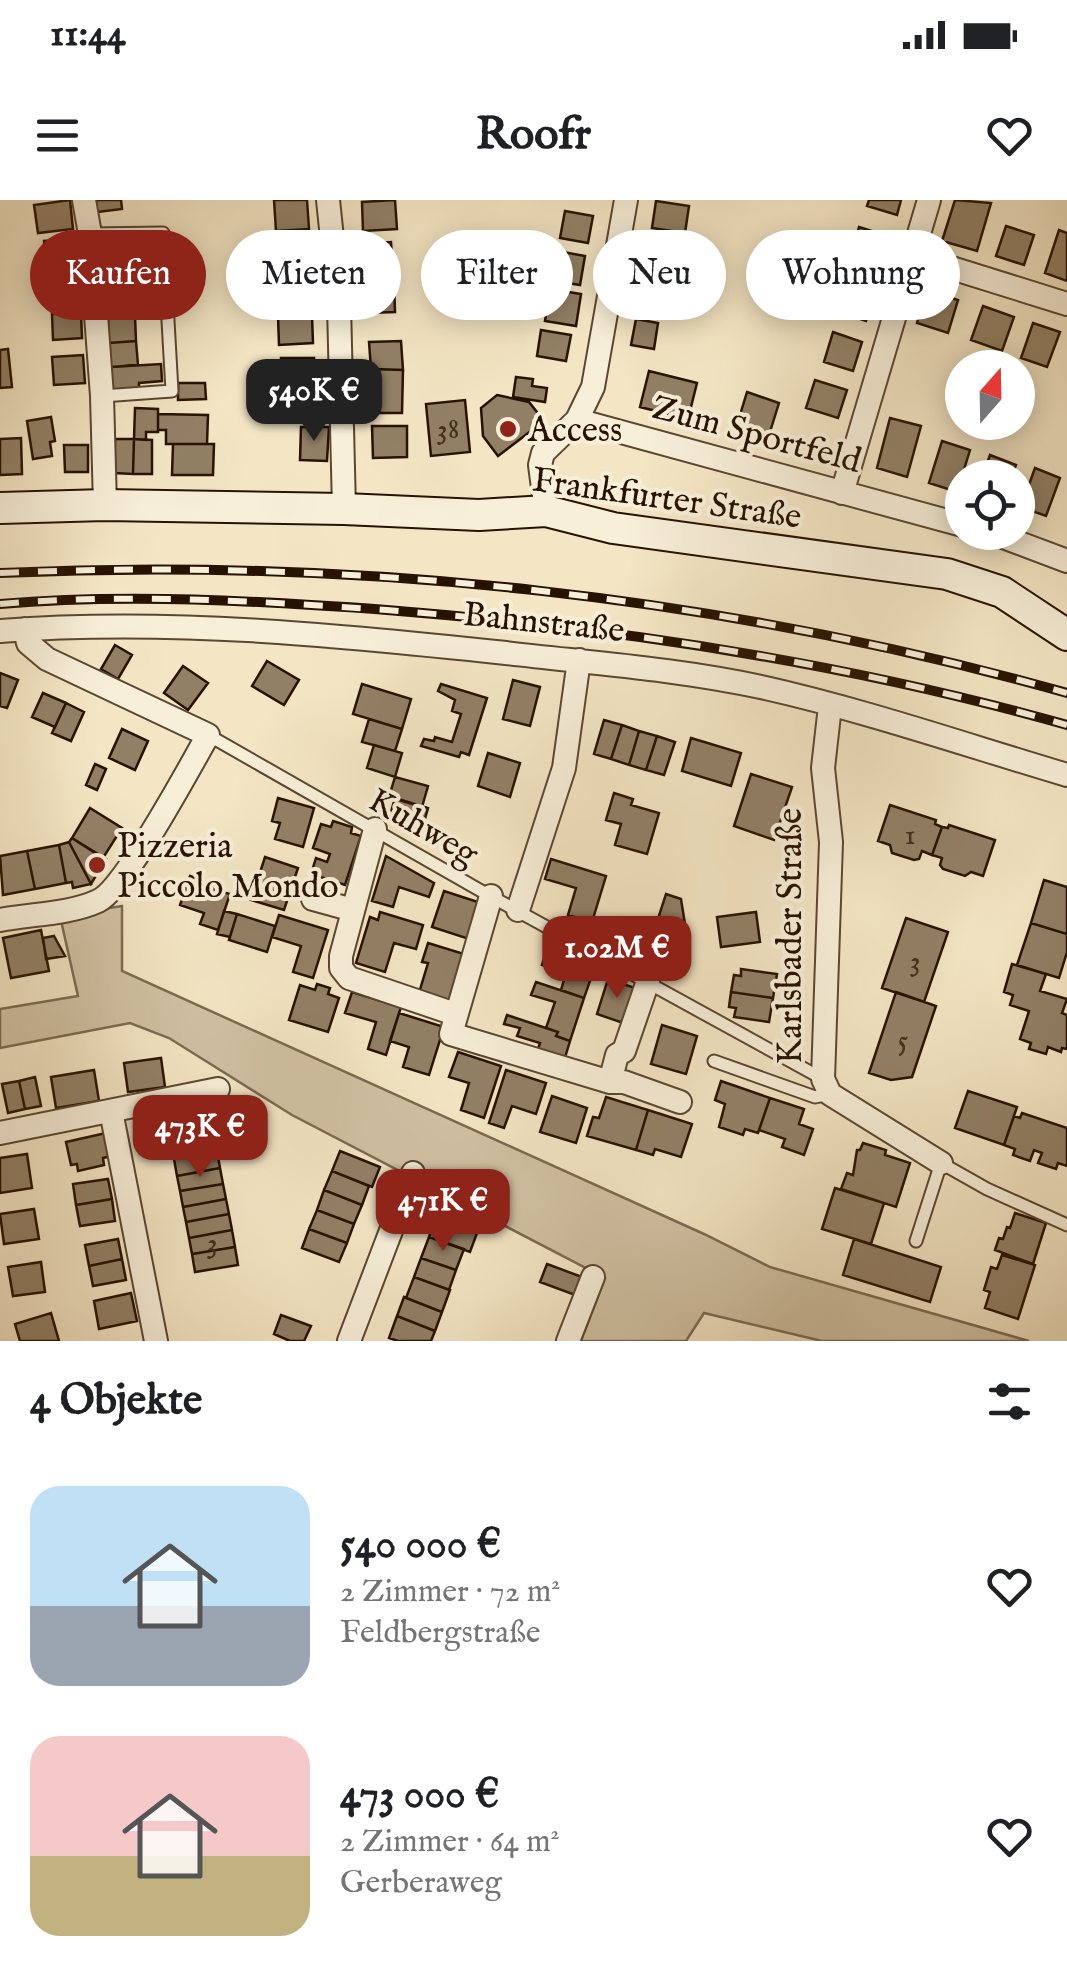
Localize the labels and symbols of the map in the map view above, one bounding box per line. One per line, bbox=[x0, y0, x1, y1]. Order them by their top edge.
north arrow bbox=[945, 350, 1035, 440]
pin: 540K € bbox=[233, 359, 395, 444]
street label: Zum Sportfeld bbox=[647, 386, 866, 485]
place label: Access bbox=[527, 409, 622, 454]
house number: 38 bbox=[437, 411, 459, 449]
marker: Access bbox=[497, 418, 519, 440]
street label: Frankfurter Straße bbox=[529, 458, 804, 541]
street label: Bahnstraße bbox=[461, 593, 627, 654]
street label: Kuhweg bbox=[360, 779, 487, 878]
street label: Karlsbader Straße bbox=[769, 808, 814, 1064]
house number: 1 bbox=[904, 817, 916, 855]
place label: Pizzeria Piccolo Mondo bbox=[117, 825, 339, 910]
marker: Pizzeria Piccolo Mondo bbox=[86, 854, 108, 876]
pin: 1.02M € bbox=[525, 916, 709, 1001]
house number: 3 bbox=[909, 943, 921, 981]
house number: 5 bbox=[898, 1023, 909, 1061]
pin: 473K € bbox=[119, 1095, 281, 1180]
pin: 471K € bbox=[362, 1169, 524, 1254]
house number: 3 bbox=[206, 1225, 218, 1263]

